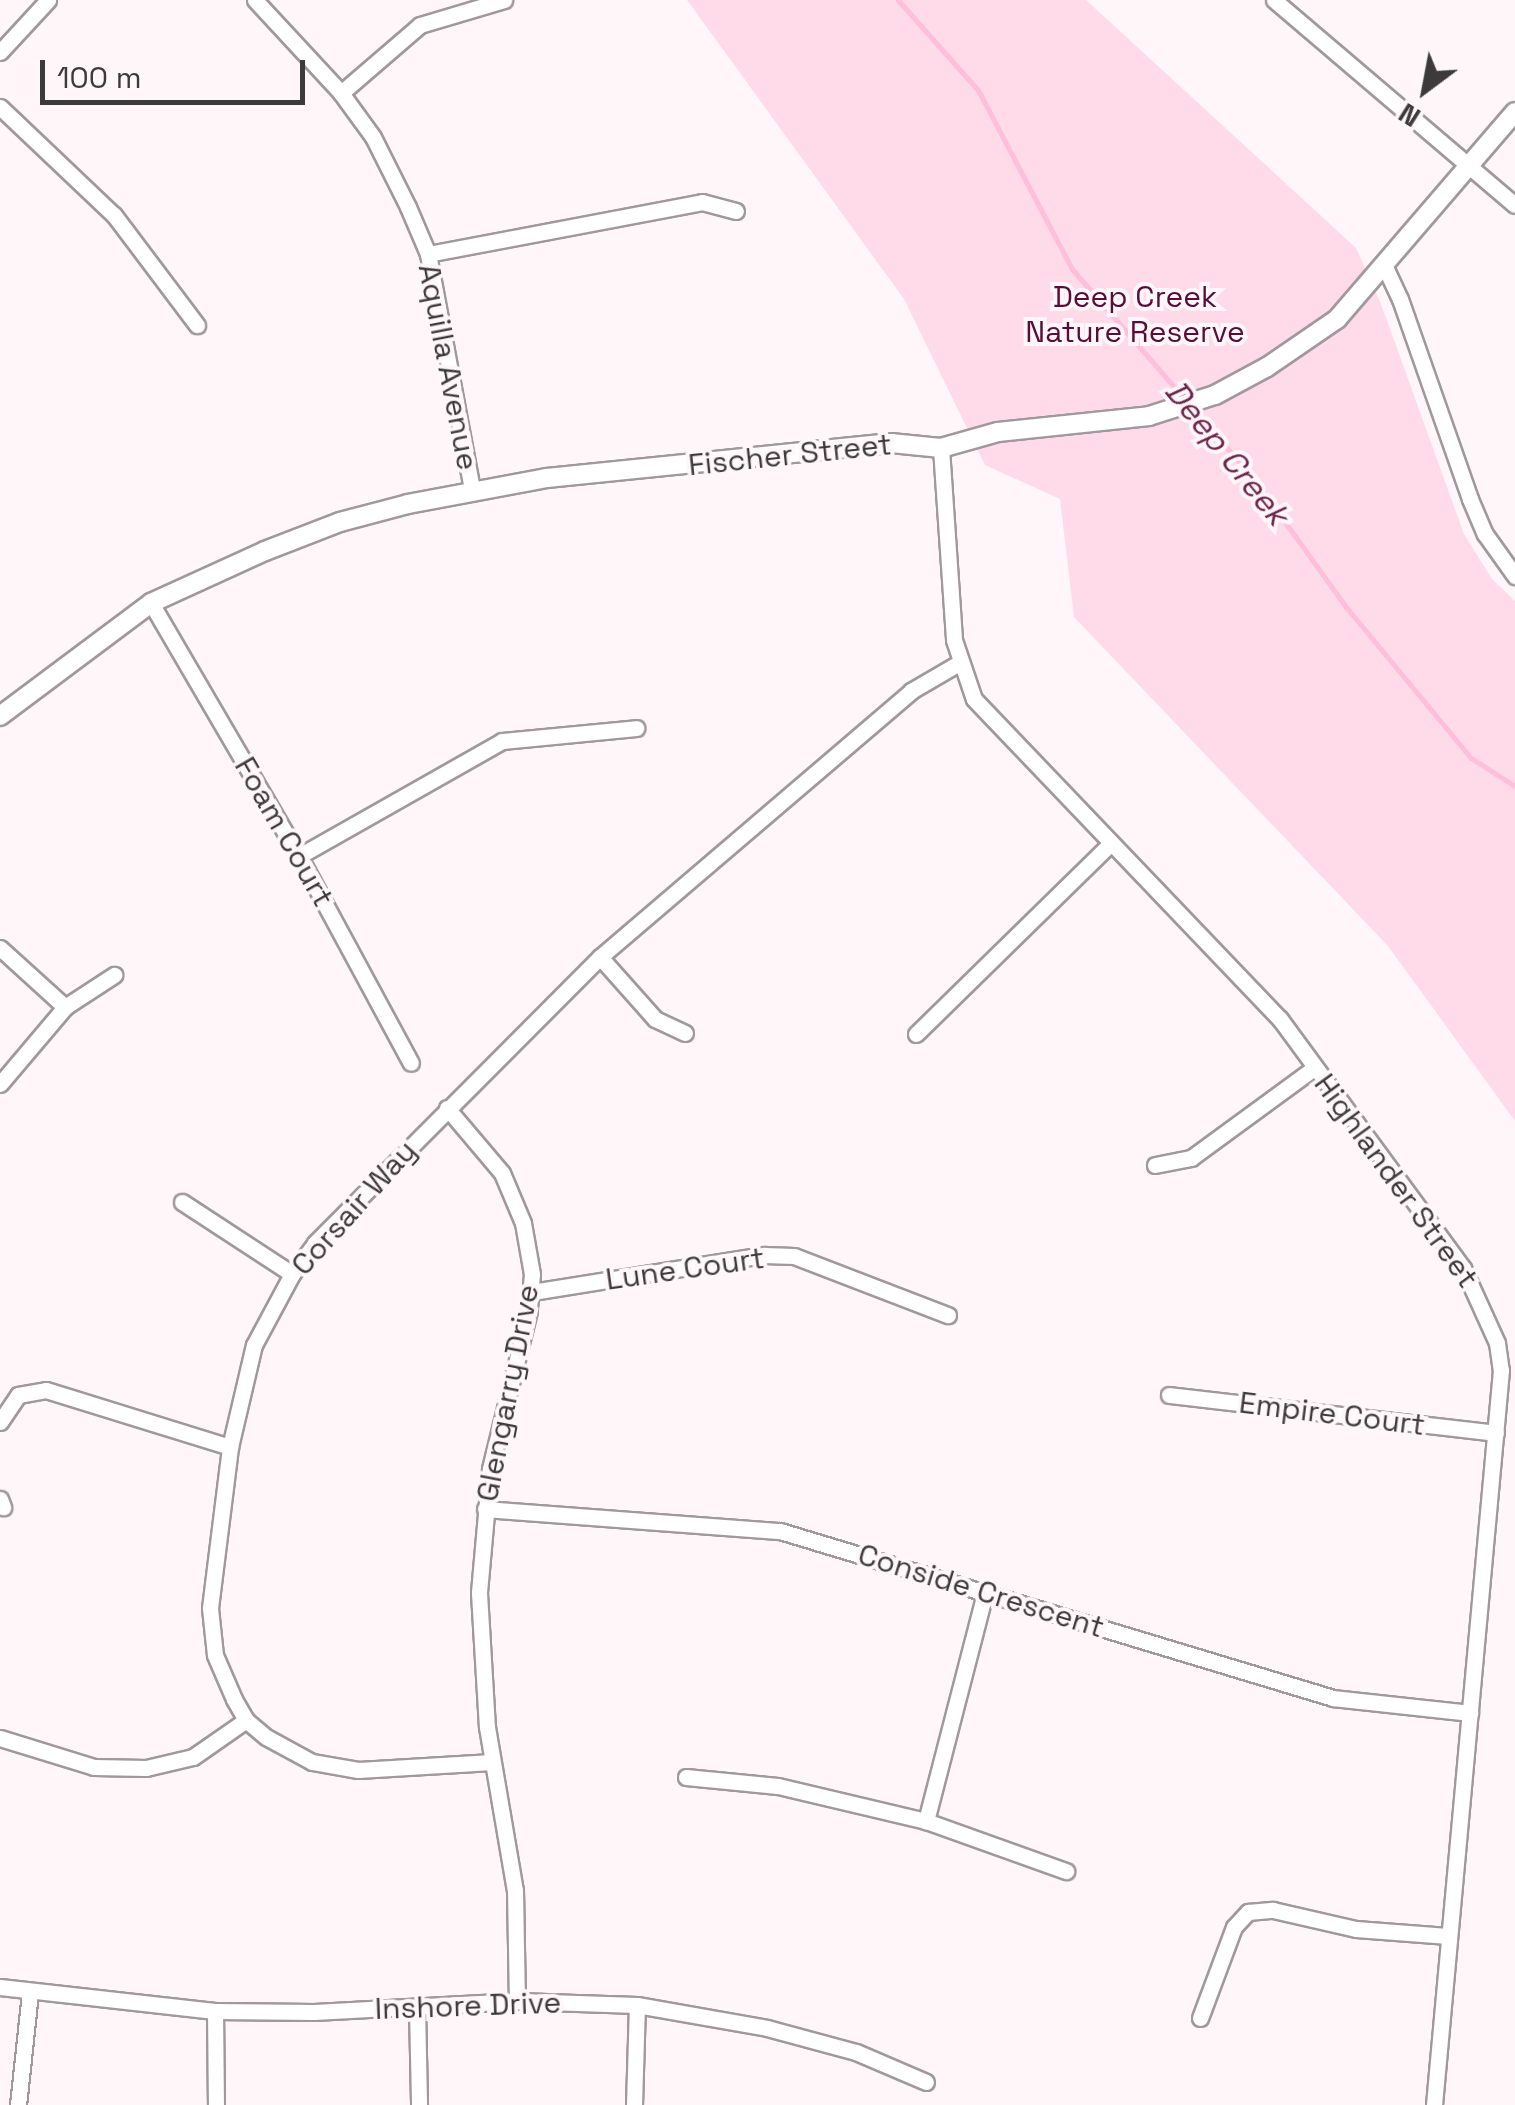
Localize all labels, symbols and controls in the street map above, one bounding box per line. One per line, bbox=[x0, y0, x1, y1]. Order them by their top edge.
scale bar bbox=[45, 40, 310, 102]
north arrow bbox=[1375, 40, 1475, 140]
text: 100 m bbox=[57, 58, 142, 97]
text: N bbox=[1392, 95, 1427, 136]
street label: Aquilla Avenue bbox=[410, 261, 486, 473]
park label: Deep Creek Nature Reserve bbox=[1025, 279, 1245, 350]
water label: Deep Creek bbox=[1157, 373, 1297, 533]
street label: Fischer Street bbox=[687, 426, 893, 484]
street label: Foam Court bbox=[227, 751, 341, 913]
street label: Highlander Street bbox=[1306, 1067, 1486, 1295]
street label: Corsair Way bbox=[284, 1133, 424, 1283]
street label: Lune Court bbox=[603, 1240, 767, 1298]
street label: Glengarry Drive bbox=[469, 1281, 547, 1505]
street label: Empire Court bbox=[1237, 1385, 1427, 1443]
street label: Conside Crescent bbox=[854, 1536, 1108, 1646]
street label: Inshore Drive bbox=[374, 1985, 562, 2027]

